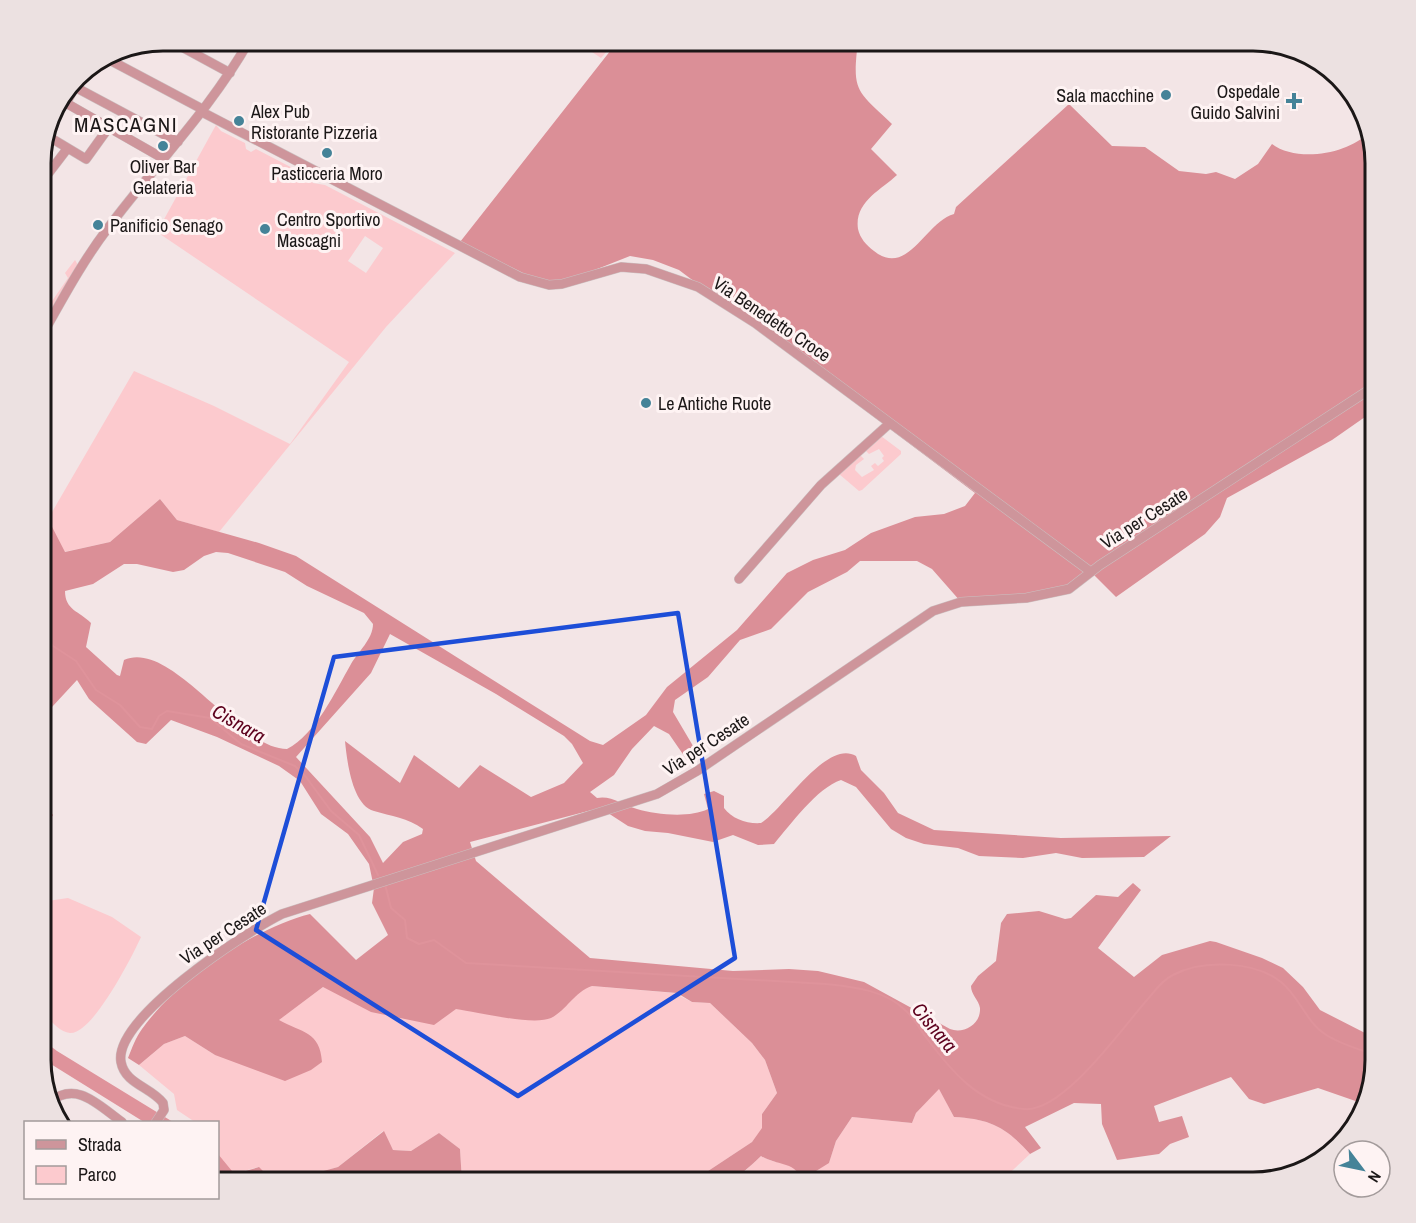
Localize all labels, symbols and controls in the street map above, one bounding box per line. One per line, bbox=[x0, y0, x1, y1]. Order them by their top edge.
place label: Ospedale Guido Salvini bbox=[1191, 79, 1280, 125]
place label: Sala macchine bbox=[1056, 83, 1154, 108]
marker: Sala macchine bbox=[1159, 88, 1173, 102]
marker: Ospedale Guido Salvini bbox=[1285, 92, 1303, 110]
place label: Alex Pub Ristorante Pizzeria bbox=[250, 99, 377, 145]
district label: MASCAGNI bbox=[74, 110, 178, 139]
marker: Alex Pub Ristorante Pizzeria bbox=[232, 114, 246, 128]
marker: Oliver Bar Gelateria bbox=[156, 139, 170, 153]
marker: Pasticceria Moro bbox=[320, 146, 334, 160]
place label: Oliver Bar Gelateria bbox=[130, 154, 196, 200]
place label: Pasticceria Moro bbox=[271, 161, 383, 186]
place label: Centro Sportivo Mascagni bbox=[277, 207, 380, 253]
place label: Panificio Senago bbox=[110, 213, 223, 238]
marker: Panificio Senago bbox=[91, 218, 105, 232]
marker: Centro Sportivo Mascagni bbox=[258, 222, 272, 236]
street label: Via Benedetto Croce bbox=[708, 270, 836, 368]
place label: Le Antiche Ruote bbox=[658, 391, 771, 416]
marker: Le Antiche Ruote bbox=[639, 396, 653, 410]
street label: Via per Cesate bbox=[1096, 481, 1192, 555]
water label: Cisnara bbox=[207, 697, 271, 749]
street label: Via per Cesate bbox=[658, 707, 754, 781]
street label: Via per Cesate bbox=[175, 896, 271, 970]
water label: Cisnara bbox=[906, 996, 964, 1058]
legend bbox=[24, 1121, 219, 1199]
text: Strada bbox=[78, 1132, 122, 1157]
north arrow bbox=[1332, 1139, 1392, 1199]
text: Parco bbox=[78, 1162, 117, 1187]
text: N bbox=[1363, 1167, 1387, 1187]

